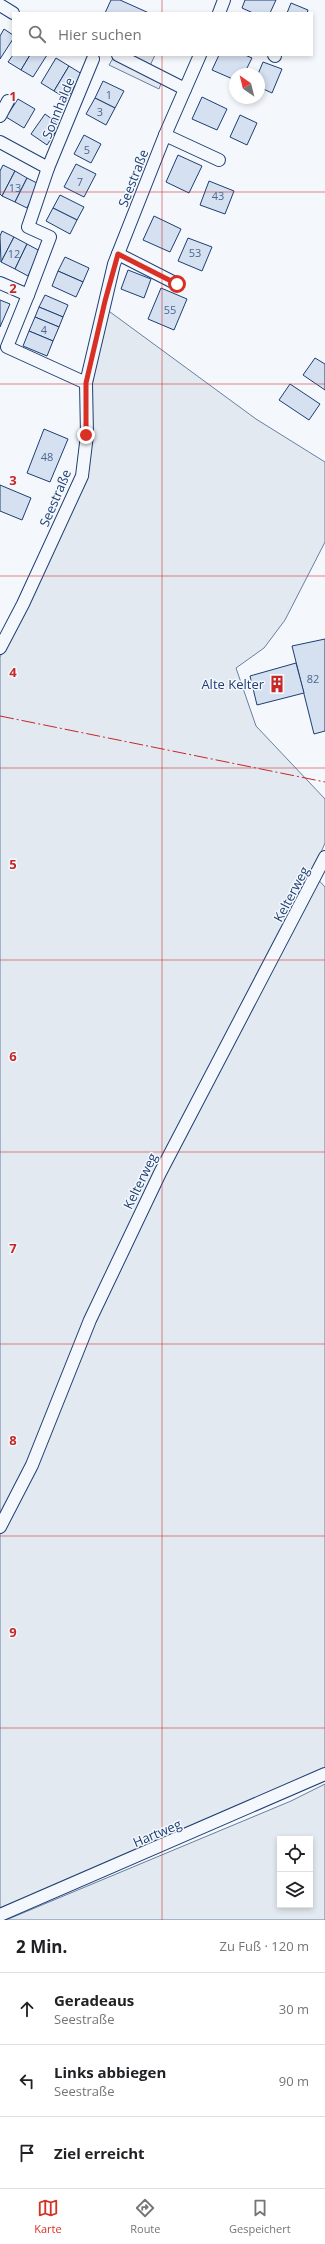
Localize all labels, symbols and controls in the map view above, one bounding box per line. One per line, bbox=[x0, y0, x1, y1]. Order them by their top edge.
search box bbox=[12, 12, 313, 56]
icon: search bbox=[26, 23, 48, 45]
text: Hier suchen bbox=[58, 24, 142, 44]
north arrow bbox=[229, 68, 265, 104]
street label: Sonnhalde bbox=[38, 75, 78, 141]
text: 1 bbox=[9, 87, 17, 105]
house number: 1 bbox=[106, 87, 112, 102]
house number: 3 bbox=[97, 104, 103, 119]
house number: 5 bbox=[84, 142, 90, 157]
street label: Seestraße bbox=[114, 147, 152, 209]
house number: 7 bbox=[77, 174, 83, 189]
house number: 13 bbox=[9, 180, 21, 195]
house number: 43 bbox=[212, 188, 224, 203]
house number: 53 bbox=[189, 245, 201, 260]
house number: 12 bbox=[8, 246, 20, 261]
route start bbox=[168, 275, 186, 293]
text: 2 bbox=[9, 279, 17, 297]
house number: 55 bbox=[164, 302, 176, 317]
house number: 4 bbox=[41, 322, 48, 337]
route end bbox=[77, 426, 95, 444]
house number: 48 bbox=[41, 449, 53, 464]
street label: Seestraße bbox=[35, 467, 75, 529]
text: 3 bbox=[9, 471, 17, 489]
text: 4 bbox=[9, 663, 17, 681]
house number: 82 bbox=[307, 671, 319, 686]
building icon: Alte Kelter bbox=[267, 674, 287, 694]
place label: Alte Kelter bbox=[201, 675, 265, 693]
text: 5 bbox=[9, 855, 17, 873]
street label: Kelterweg bbox=[269, 863, 313, 925]
text: 6 bbox=[9, 1047, 17, 1065]
street label: Kelterweg bbox=[119, 1150, 161, 1212]
text: 7 bbox=[9, 1239, 17, 1257]
text: 8 bbox=[9, 1431, 17, 1449]
text: 9 bbox=[9, 1623, 17, 1641]
street label: Hartweg bbox=[130, 1815, 184, 1851]
map controls bbox=[277, 1836, 313, 1908]
button: locate bbox=[277, 1836, 313, 1872]
button: layers bbox=[277, 1872, 313, 1908]
text: 2 Min. bbox=[16, 1935, 67, 1958]
text: Zu Fuß · 120 m bbox=[220, 1937, 309, 1955]
text: Geradeaus bbox=[54, 1990, 134, 2010]
icon: ahead bbox=[16, 1998, 38, 2020]
text: 30 m bbox=[279, 2000, 309, 2018]
text: Seestraße bbox=[54, 2010, 115, 2028]
text: Links abbiegen bbox=[54, 2062, 166, 2082]
icon: left bbox=[16, 2070, 38, 2092]
text: 90 m bbox=[279, 2072, 309, 2090]
text: Seestraße bbox=[54, 2082, 115, 2100]
icon: arrive bbox=[16, 2142, 38, 2164]
text: Ziel erreicht bbox=[54, 2143, 145, 2163]
tab: Karte bbox=[34, 2197, 62, 2236]
tab: Route bbox=[130, 2197, 160, 2236]
tab: Gespeichert bbox=[229, 2197, 291, 2236]

